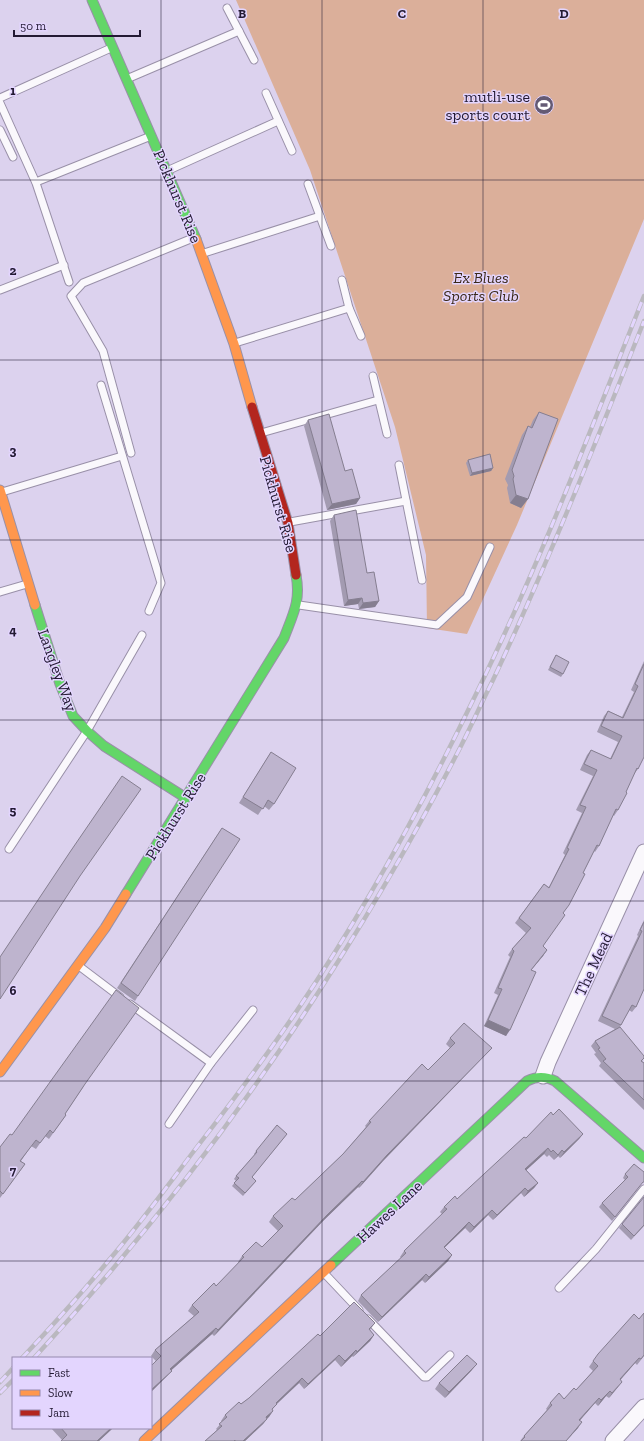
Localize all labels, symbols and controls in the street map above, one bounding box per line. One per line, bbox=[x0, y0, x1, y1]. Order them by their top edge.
text: B bbox=[238, 6, 246, 21]
text: C bbox=[398, 6, 406, 21]
text: D bbox=[559, 6, 569, 21]
scale bar bbox=[14, 12, 140, 38]
text: 50 m bbox=[20, 19, 47, 33]
text: 1 bbox=[10, 83, 16, 98]
place label: mutli-use sports court bbox=[445, 87, 530, 124]
sports icon: mutli-use sports court bbox=[533, 94, 555, 116]
street label: Pickhurst Rise bbox=[149, 147, 206, 246]
text: 2 bbox=[10, 263, 17, 278]
park label: Ex Blues Sports Club bbox=[443, 268, 519, 305]
text: 3 bbox=[10, 443, 17, 458]
street label: Pickhurst Rise bbox=[256, 454, 301, 555]
text: 4 bbox=[9, 623, 17, 638]
street label: Langley Way bbox=[34, 626, 82, 715]
street label: Pickhurst Rise bbox=[141, 769, 210, 863]
text: 5 bbox=[10, 803, 17, 818]
street label: The Mead bbox=[571, 929, 616, 999]
text: 6 bbox=[10, 983, 17, 998]
text: 7 bbox=[10, 1163, 17, 1178]
street label: Hawes Lane bbox=[353, 1176, 426, 1247]
legend bbox=[12, 1357, 152, 1429]
text: Fast bbox=[48, 1366, 71, 1380]
text: Slow bbox=[48, 1386, 74, 1400]
text: Jam bbox=[48, 1406, 70, 1420]

